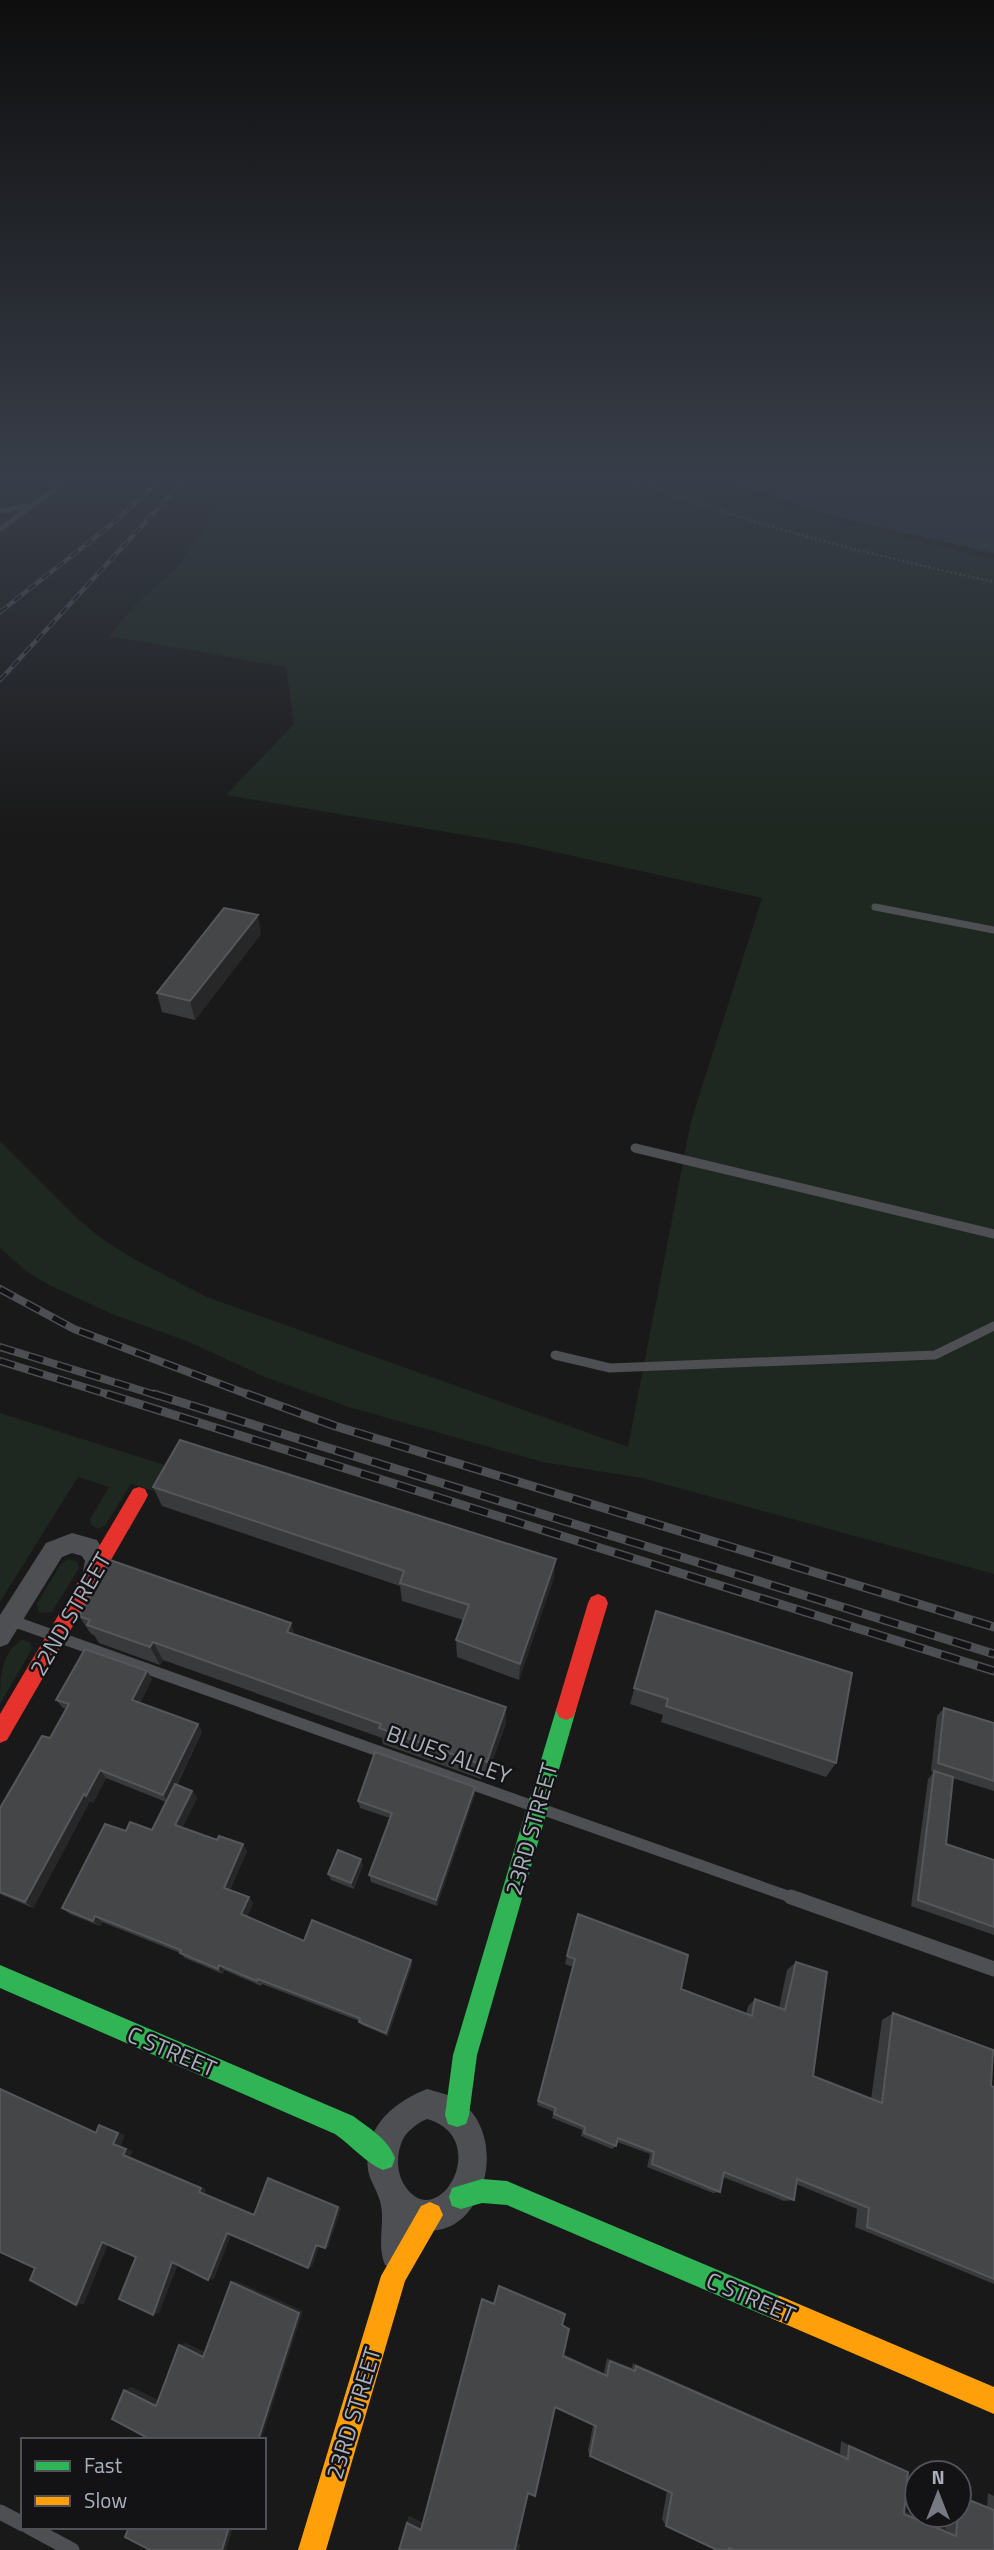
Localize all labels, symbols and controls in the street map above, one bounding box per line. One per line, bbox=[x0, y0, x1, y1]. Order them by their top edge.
street label: 22ND STREET bbox=[20, 1546, 120, 1682]
street label: BLUES ALLEY bbox=[382, 1715, 517, 1793]
street label: 23RD STREET bbox=[495, 1759, 567, 1899]
street label: C STREET bbox=[122, 2017, 222, 2085]
street label: C STREET bbox=[701, 2263, 801, 2331]
street label: 23RD STREET bbox=[316, 2343, 390, 2483]
legend bbox=[21, 2438, 266, 2529]
text: Fast bbox=[84, 2449, 123, 2481]
north arrow bbox=[903, 2459, 973, 2529]
text: N bbox=[931, 2462, 945, 2491]
text: Slow bbox=[84, 2484, 127, 2516]

